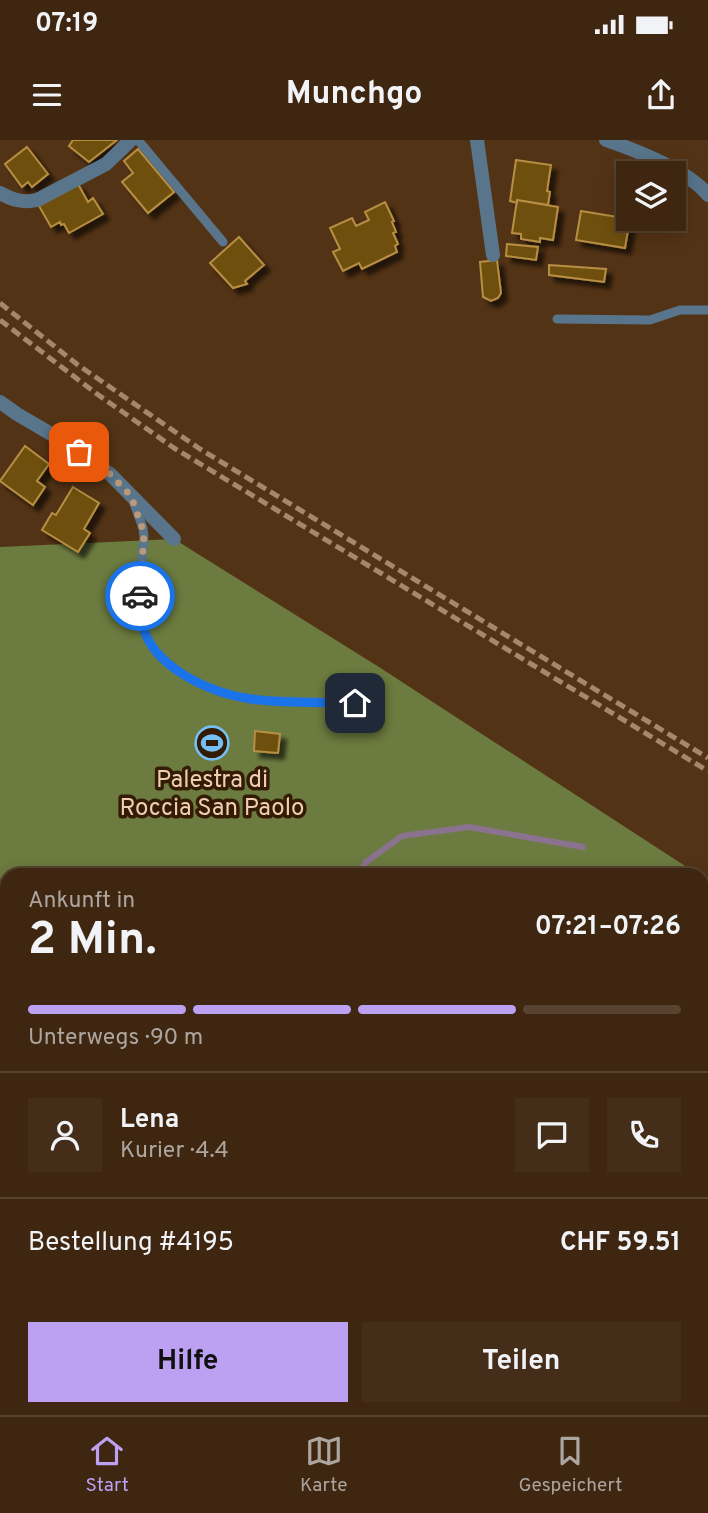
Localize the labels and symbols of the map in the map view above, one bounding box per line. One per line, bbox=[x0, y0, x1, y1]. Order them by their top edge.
pin bbox=[49, 422, 109, 482]
courier bbox=[105, 561, 175, 631]
pin bbox=[325, 673, 385, 733]
sports icon: Palestra di Roccia San Paolo bbox=[193, 724, 231, 762]
place label: Palestra di Roccia San Paolo bbox=[120, 766, 304, 824]

